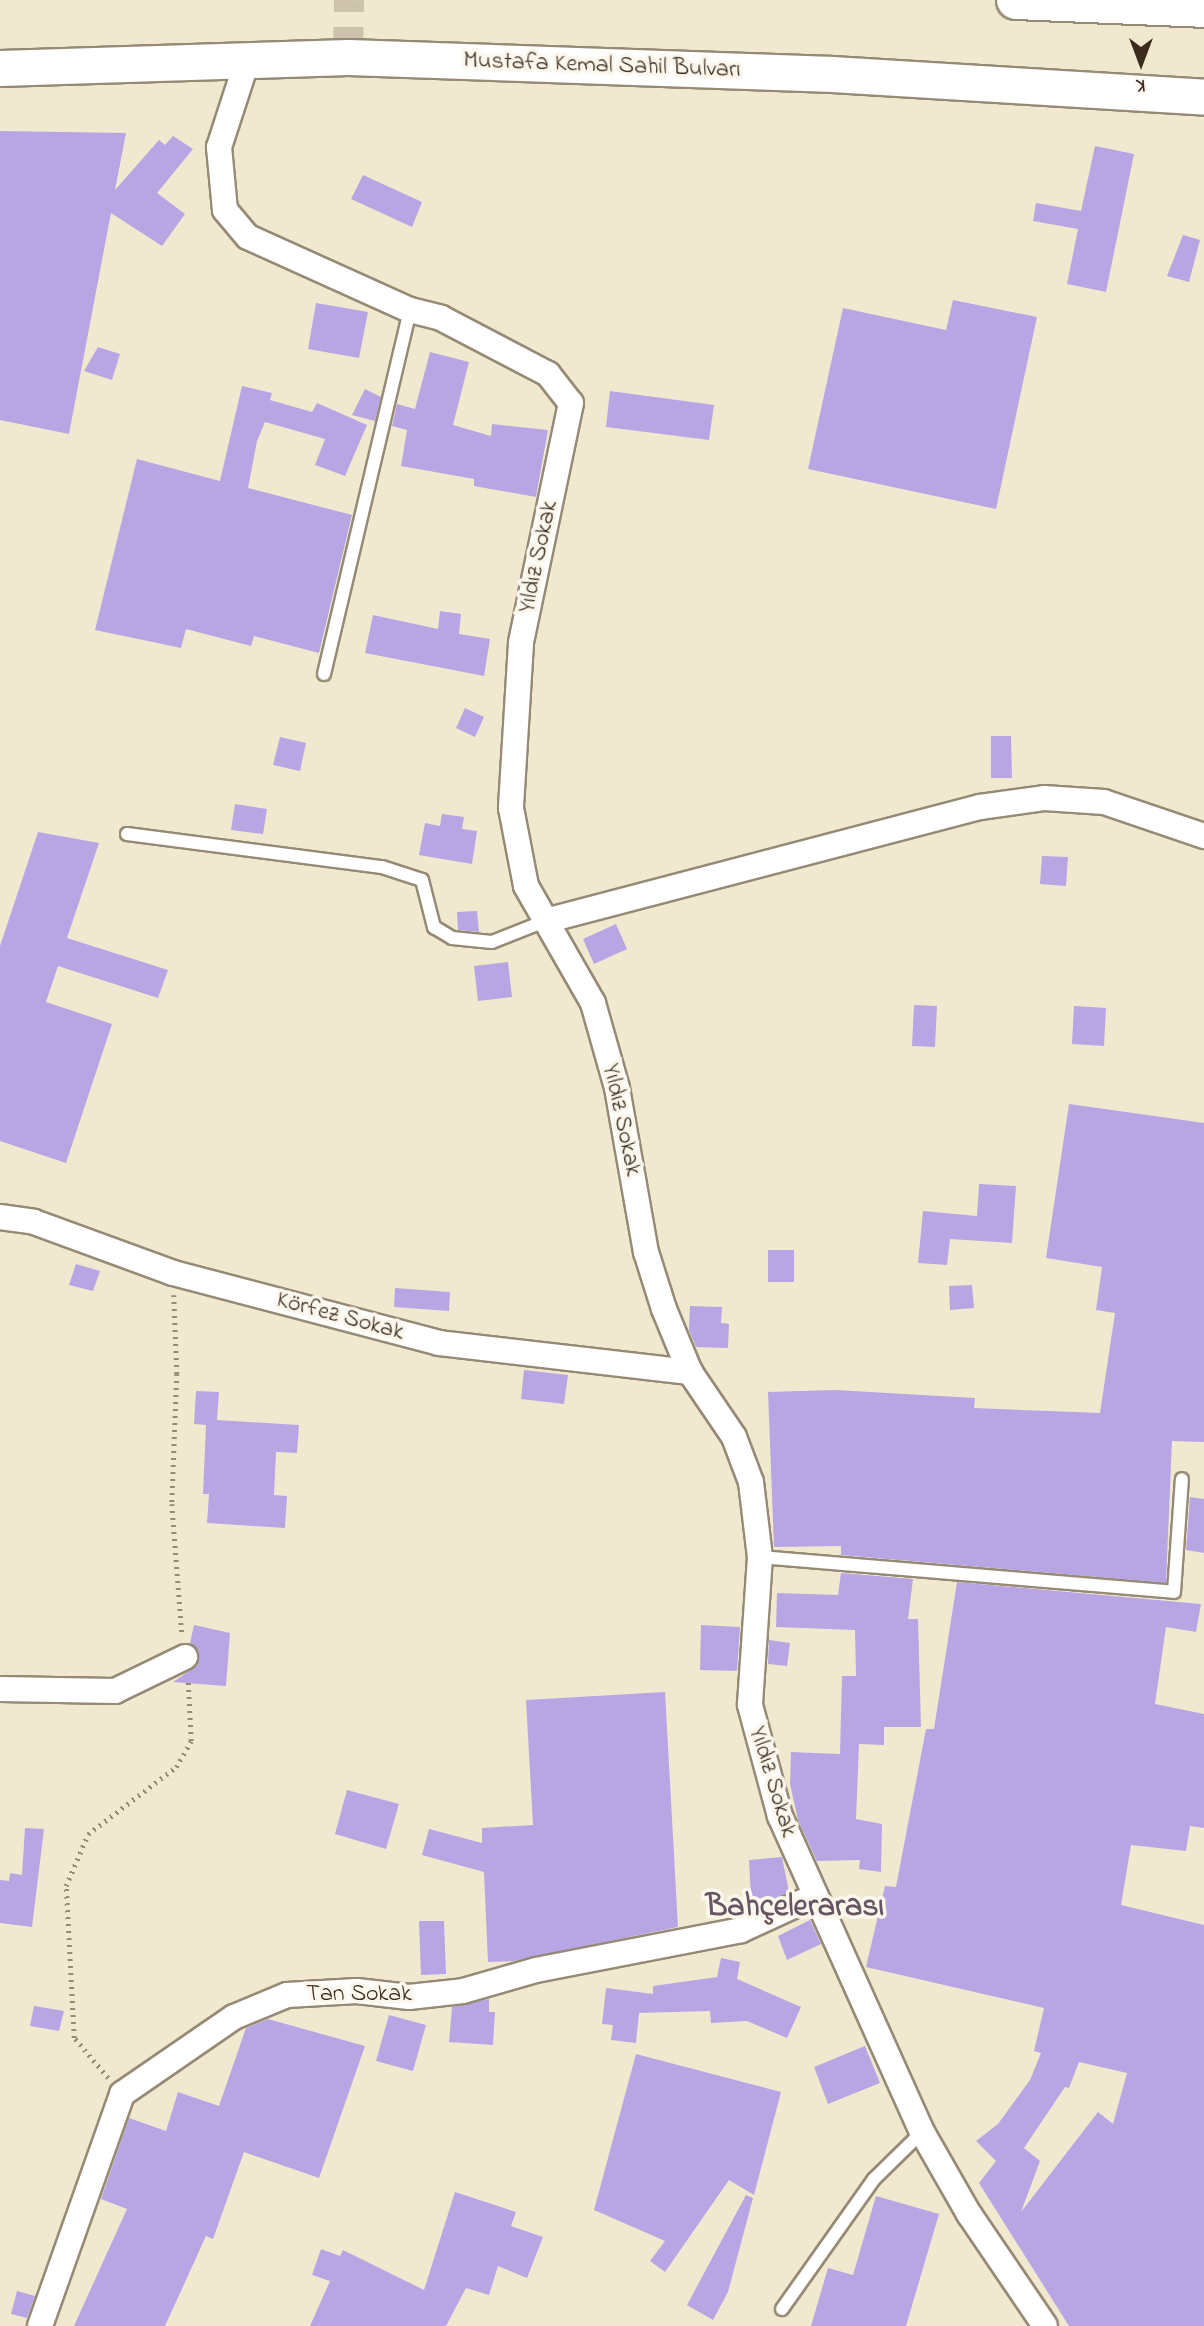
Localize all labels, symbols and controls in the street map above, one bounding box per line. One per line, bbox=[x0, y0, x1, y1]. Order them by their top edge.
north arrow bbox=[1106, 28, 1176, 98]
street label: Mustafa Kemal Sahil Bulvarı bbox=[463, 47, 741, 85]
text: K bbox=[1136, 71, 1146, 98]
street label: Yıldız Sokak bbox=[513, 498, 565, 616]
street label: Yıldız Sokak bbox=[595, 1061, 647, 1179]
street label: Körfez Sokak bbox=[273, 1286, 407, 1348]
street label: Yıldız Sokak bbox=[742, 1723, 802, 1841]
district label: Bahçelerarası bbox=[706, 1889, 884, 1927]
street label: Tan Sokak bbox=[306, 1981, 412, 2009]

